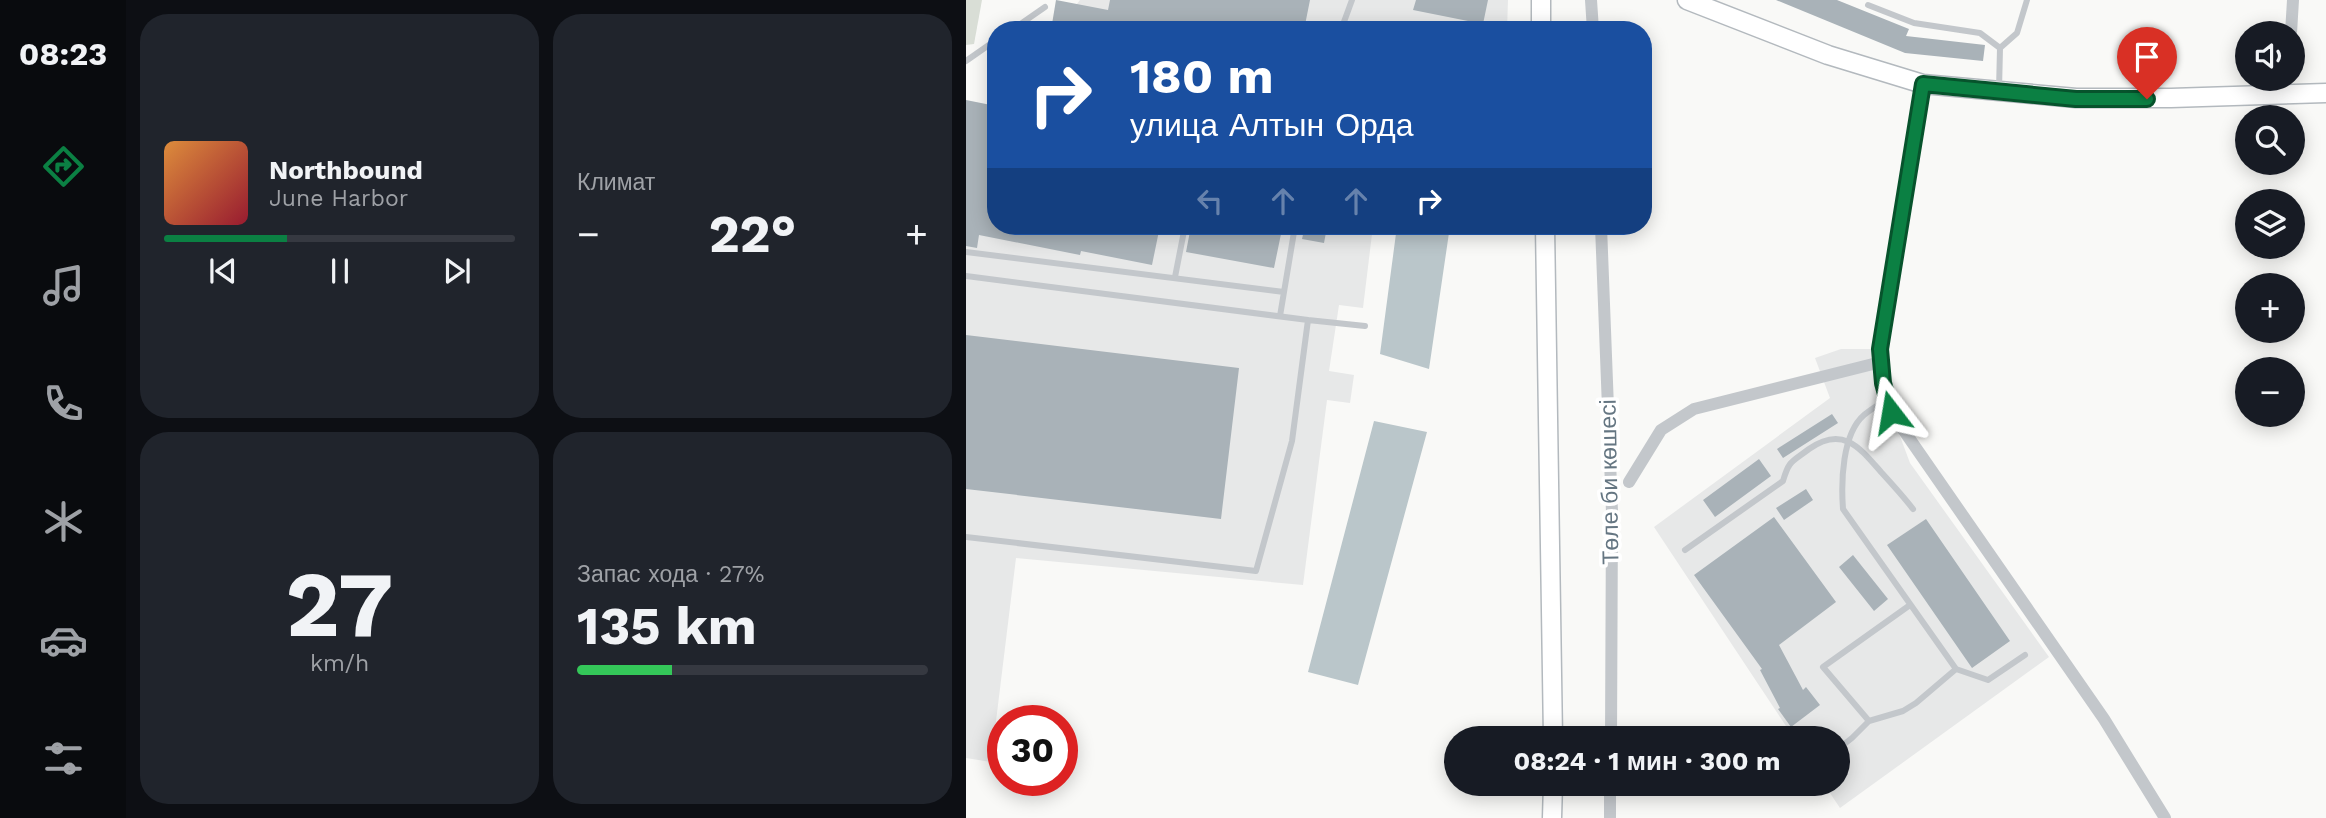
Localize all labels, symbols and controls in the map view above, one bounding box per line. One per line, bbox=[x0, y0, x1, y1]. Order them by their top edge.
map controls bbox=[2235, 21, 2305, 427]
button: sound bbox=[2235, 21, 2305, 91]
pin bbox=[2117, 27, 2177, 99]
text: 08:23 bbox=[19, 35, 107, 73]
icon: arrive bbox=[2128, 38, 2166, 76]
text: 180 m bbox=[1130, 47, 1274, 105]
icon: right bbox=[1015, 49, 1106, 140]
button: search bbox=[2235, 105, 2305, 175]
text: улица Алтын Орда bbox=[1130, 106, 1414, 144]
icon: directions bbox=[39, 142, 88, 191]
text: Northbound bbox=[269, 155, 423, 185]
text: Климат bbox=[577, 169, 655, 196]
icon: left bbox=[1191, 182, 1229, 220]
icon: ahead bbox=[1264, 182, 1302, 220]
icon: ahead bbox=[1337, 182, 1375, 220]
icon: right bbox=[1410, 182, 1448, 220]
text: June Harbor bbox=[269, 185, 408, 212]
button: layers bbox=[2235, 189, 2305, 259]
text: 22° bbox=[709, 204, 796, 265]
text: − bbox=[577, 212, 600, 256]
text: + bbox=[905, 212, 928, 256]
icon: previous bbox=[204, 252, 242, 290]
icon: pause bbox=[321, 252, 359, 290]
icon: next bbox=[438, 252, 476, 290]
icon: music bbox=[39, 261, 88, 310]
button: + bbox=[2235, 273, 2305, 343]
button: − bbox=[2235, 357, 2305, 427]
position arrow bbox=[1854, 375, 1928, 449]
icon: phone bbox=[39, 379, 88, 428]
street label: Төле би көшесі bbox=[1595, 399, 1624, 565]
icon: climate bbox=[39, 497, 88, 546]
text: 27 bbox=[286, 551, 393, 658]
text: Запас хода · 27% bbox=[577, 561, 764, 588]
text: 135 km bbox=[577, 596, 757, 657]
icon: car bbox=[39, 616, 88, 665]
text: km/h bbox=[310, 650, 369, 677]
speed limit sign: 30 bbox=[987, 705, 1078, 796]
icon: filters bbox=[39, 734, 88, 783]
text: 08:24 · 1 мин · 300 m bbox=[1513, 746, 1781, 776]

